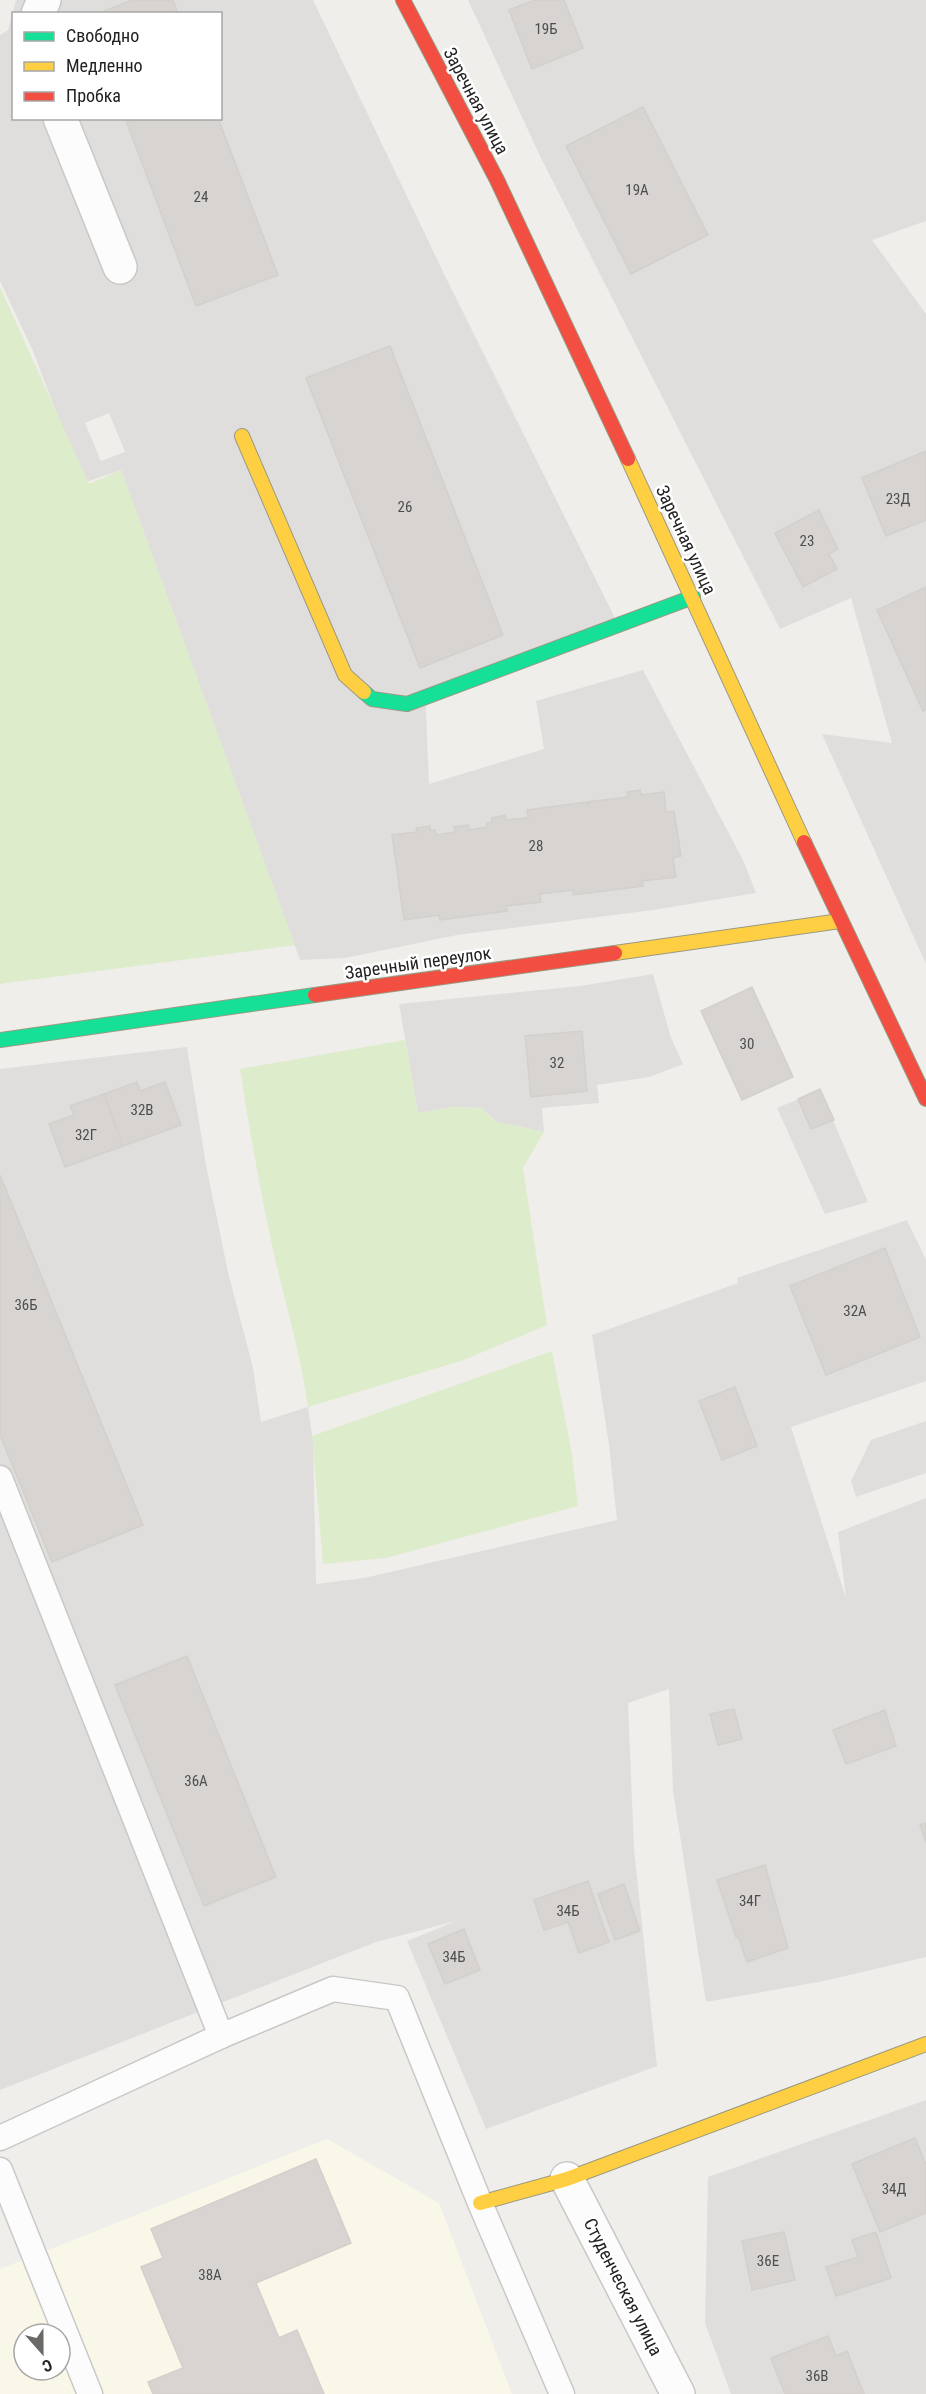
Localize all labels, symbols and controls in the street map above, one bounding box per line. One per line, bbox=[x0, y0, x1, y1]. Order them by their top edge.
legend bbox=[12, 12, 222, 120]
house number: 19Б bbox=[534, 20, 558, 38]
text: Свободно bbox=[66, 25, 139, 46]
street label: Заречная улица bbox=[439, 44, 513, 158]
text: Медленно bbox=[66, 55, 143, 76]
text: Пробка bbox=[66, 85, 121, 106]
house number: 19А bbox=[625, 181, 649, 199]
house number: 24 bbox=[194, 188, 208, 206]
street label: Заречная улица bbox=[652, 482, 721, 598]
house number: 23Д bbox=[886, 490, 910, 508]
house number: 26 bbox=[398, 498, 412, 516]
house number: 23 bbox=[800, 532, 814, 550]
house number: 28 bbox=[529, 837, 543, 855]
street label: Заречный переулок bbox=[343, 942, 493, 983]
house number: 30 bbox=[740, 1035, 754, 1053]
house number: 32 bbox=[550, 1054, 564, 1072]
house number: 32В bbox=[131, 1101, 154, 1119]
house number: 32Г bbox=[75, 1126, 97, 1144]
house number: 36Б bbox=[14, 1296, 38, 1314]
house number: 32А bbox=[843, 1302, 867, 1320]
house number: 36А bbox=[184, 1772, 208, 1790]
house number: 34Г bbox=[739, 1892, 761, 1910]
house number: 34Б bbox=[556, 1902, 580, 1920]
house number: 34Б bbox=[442, 1948, 466, 1966]
house number: 34Д bbox=[882, 2180, 906, 2198]
street label: Студенческая улица bbox=[580, 2215, 667, 2359]
house number: 36Е bbox=[757, 2252, 779, 2270]
house number: 38А bbox=[198, 2266, 222, 2284]
north arrow bbox=[12, 2322, 72, 2382]
text: С bbox=[40, 2355, 55, 2376]
house number: 36В bbox=[806, 2367, 829, 2385]

